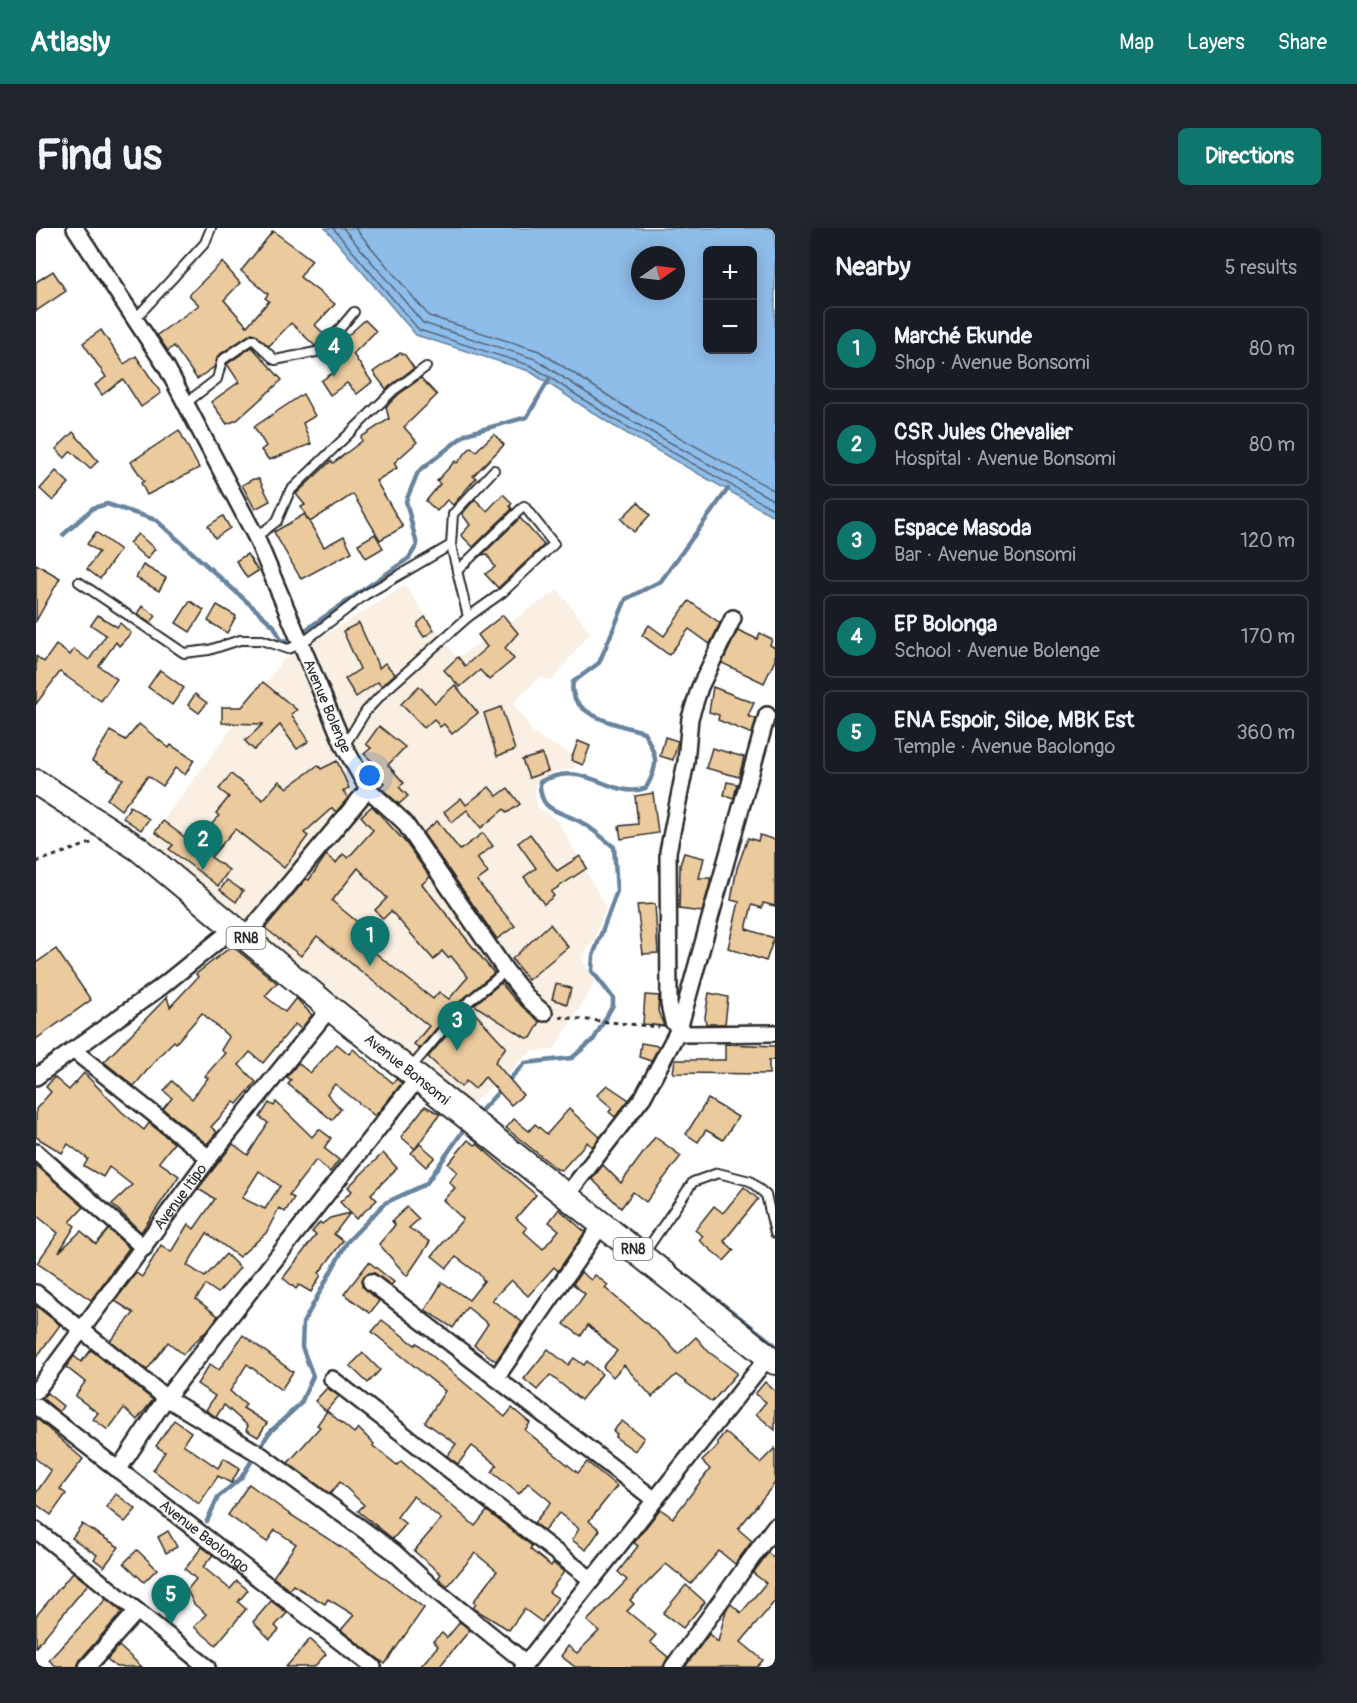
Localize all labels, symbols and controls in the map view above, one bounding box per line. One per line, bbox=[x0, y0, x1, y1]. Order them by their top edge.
text: Atlasly bbox=[30, 25, 110, 60]
text: Map bbox=[1119, 29, 1154, 56]
text: Layers bbox=[1187, 29, 1245, 56]
text: Share bbox=[1278, 29, 1327, 56]
button: Directions bbox=[1178, 128, 1321, 185]
text: Find us bbox=[36, 130, 162, 182]
north arrow bbox=[631, 246, 685, 300]
map controls bbox=[703, 246, 757, 354]
button: + bbox=[703, 246, 757, 300]
text: Nearby bbox=[835, 251, 911, 283]
text: 5 results bbox=[1225, 255, 1297, 280]
button: − bbox=[703, 300, 757, 354]
text: Marché Ekunde bbox=[894, 322, 1032, 350]
pin: 4 bbox=[314, 328, 354, 377]
text: 1 bbox=[853, 336, 860, 361]
text: 80 m bbox=[1249, 336, 1295, 361]
text: Shop · Avenue Bonsomi bbox=[894, 350, 1090, 375]
text: CSR Jules Chevalier bbox=[894, 418, 1073, 446]
text: 2 bbox=[851, 432, 862, 457]
text: 80 m bbox=[1249, 432, 1295, 457]
text: Hospital · Avenue Bonsomi bbox=[894, 446, 1116, 471]
text: Espace Masoda bbox=[894, 514, 1031, 542]
text: 3 bbox=[851, 528, 862, 553]
text: 120 m bbox=[1240, 528, 1295, 553]
text: Bar · Avenue Bonsomi bbox=[894, 542, 1076, 567]
text: EP Bolonga bbox=[894, 610, 997, 638]
text: 4 bbox=[851, 624, 862, 649]
text: 170 m bbox=[1241, 624, 1295, 649]
text: School · Avenue Bolenge bbox=[894, 638, 1100, 663]
street label: Avenue Bolenge bbox=[299, 656, 356, 757]
text: ENA Espoir, Siloe, MBK Est bbox=[894, 706, 1134, 734]
text: 5 bbox=[851, 720, 862, 745]
text: 360 m bbox=[1236, 720, 1295, 745]
text: Temple · Avenue Baolongo bbox=[894, 734, 1115, 759]
your location bbox=[355, 761, 384, 790]
pin: 2 bbox=[184, 820, 222, 870]
pin: 1 bbox=[350, 916, 390, 966]
road number: RN8 bbox=[226, 927, 266, 949]
pin: 3 bbox=[438, 1002, 476, 1051]
street label: Avenue Bonsomi bbox=[360, 1029, 454, 1110]
street label: Avenue Itipo bbox=[150, 1160, 211, 1233]
road number: RN8 bbox=[614, 1238, 652, 1260]
street label: Avenue Baolongo bbox=[156, 1496, 253, 1577]
pin: 5 bbox=[152, 1576, 190, 1625]

